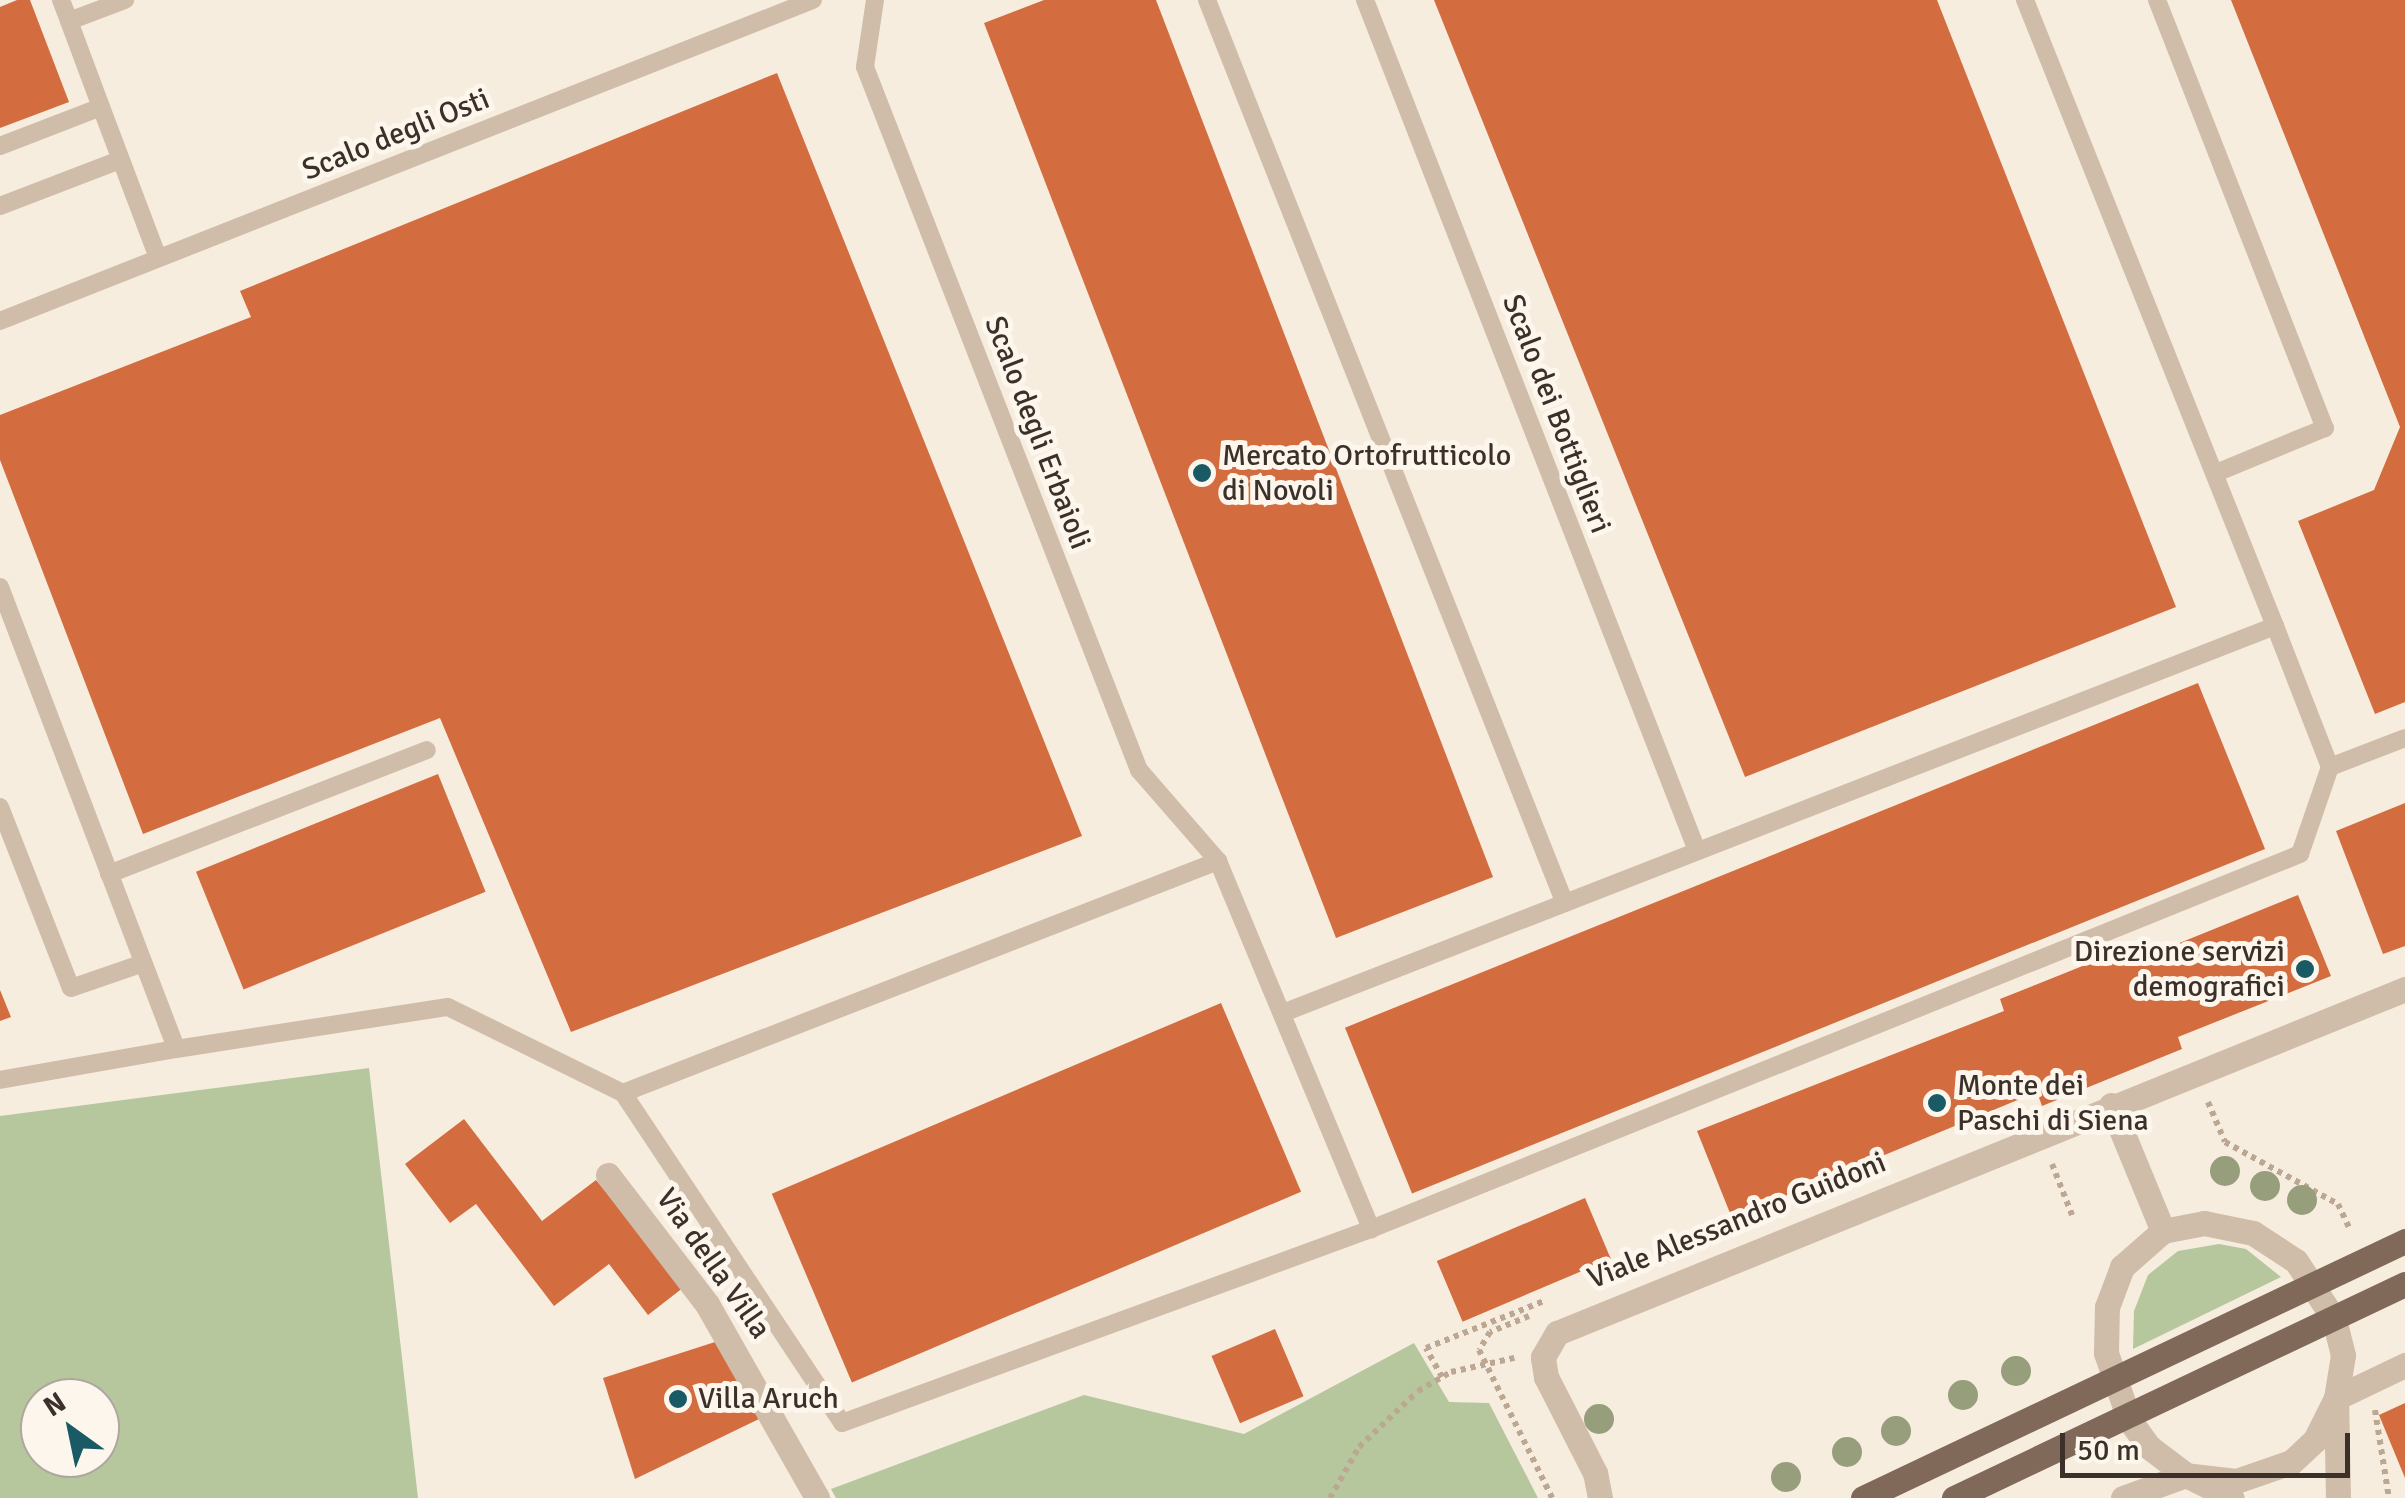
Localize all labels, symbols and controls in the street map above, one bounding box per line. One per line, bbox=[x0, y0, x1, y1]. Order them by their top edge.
street label: Scalo degli Osti bbox=[297, 81, 495, 189]
street label: Scalo dei Bottiglieri bbox=[1494, 290, 1618, 538]
street label: Scalo degli Erbaioli bbox=[976, 311, 1098, 555]
place label: Mercato Ortofrutticolo di Novoli bbox=[1222, 438, 1511, 508]
marker: Mercato Ortofrutticolo di Novoli bbox=[1191, 462, 1213, 484]
place label: Direzione servizi demografici bbox=[2074, 934, 2285, 1004]
marker: Direzione servizi demografici bbox=[2294, 958, 2316, 980]
place label: Monte dei Paschi di Siena bbox=[1957, 1068, 2149, 1138]
marker: Monte dei Paschi di Siena bbox=[1926, 1092, 1948, 1114]
street label: Viale Alessandro Guidoni bbox=[1583, 1145, 1891, 1297]
street label: Via della Villa bbox=[648, 1182, 778, 1346]
north arrow bbox=[20, 1378, 120, 1478]
place label: Villa Aruch bbox=[698, 1381, 839, 1417]
text: N bbox=[37, 1385, 72, 1424]
marker: Villa Aruch bbox=[667, 1388, 689, 1410]
scale bar bbox=[2065, 1413, 2355, 1475]
text: 50 m bbox=[2077, 1432, 2140, 1469]

